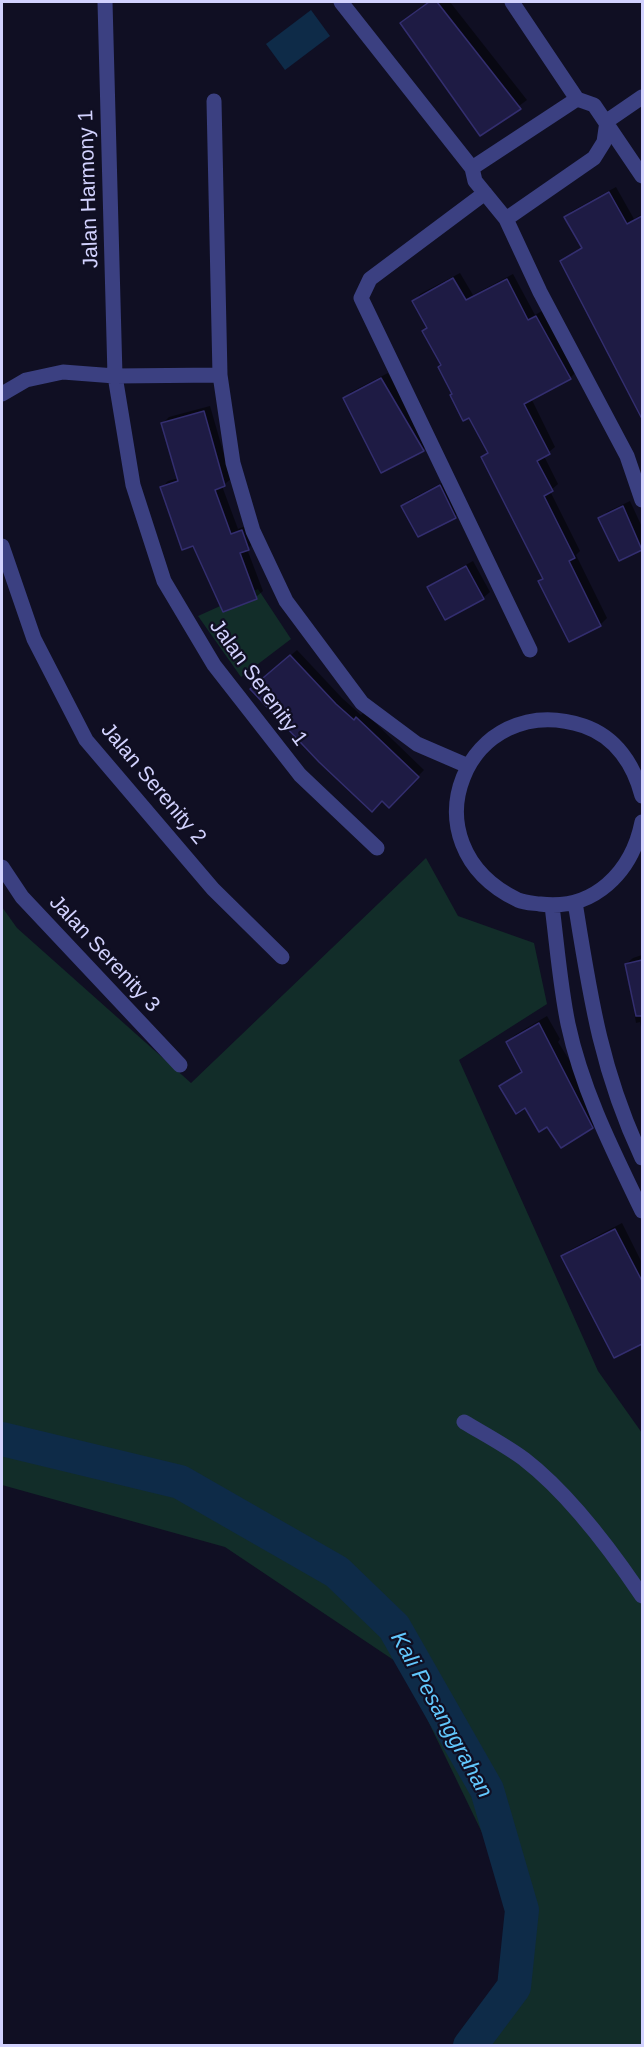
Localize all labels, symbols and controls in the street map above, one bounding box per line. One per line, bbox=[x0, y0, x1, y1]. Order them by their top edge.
street label: Jalan Harmony 1 bbox=[74, 109, 104, 269]
street label: Jalan Serenity 1 bbox=[204, 615, 312, 751]
street label: Jalan Serenity 2 bbox=[95, 718, 211, 850]
street label: Jalan Serenity 3 bbox=[43, 890, 165, 1018]
water label: Kali Pesanggrahan bbox=[384, 1627, 498, 1803]

